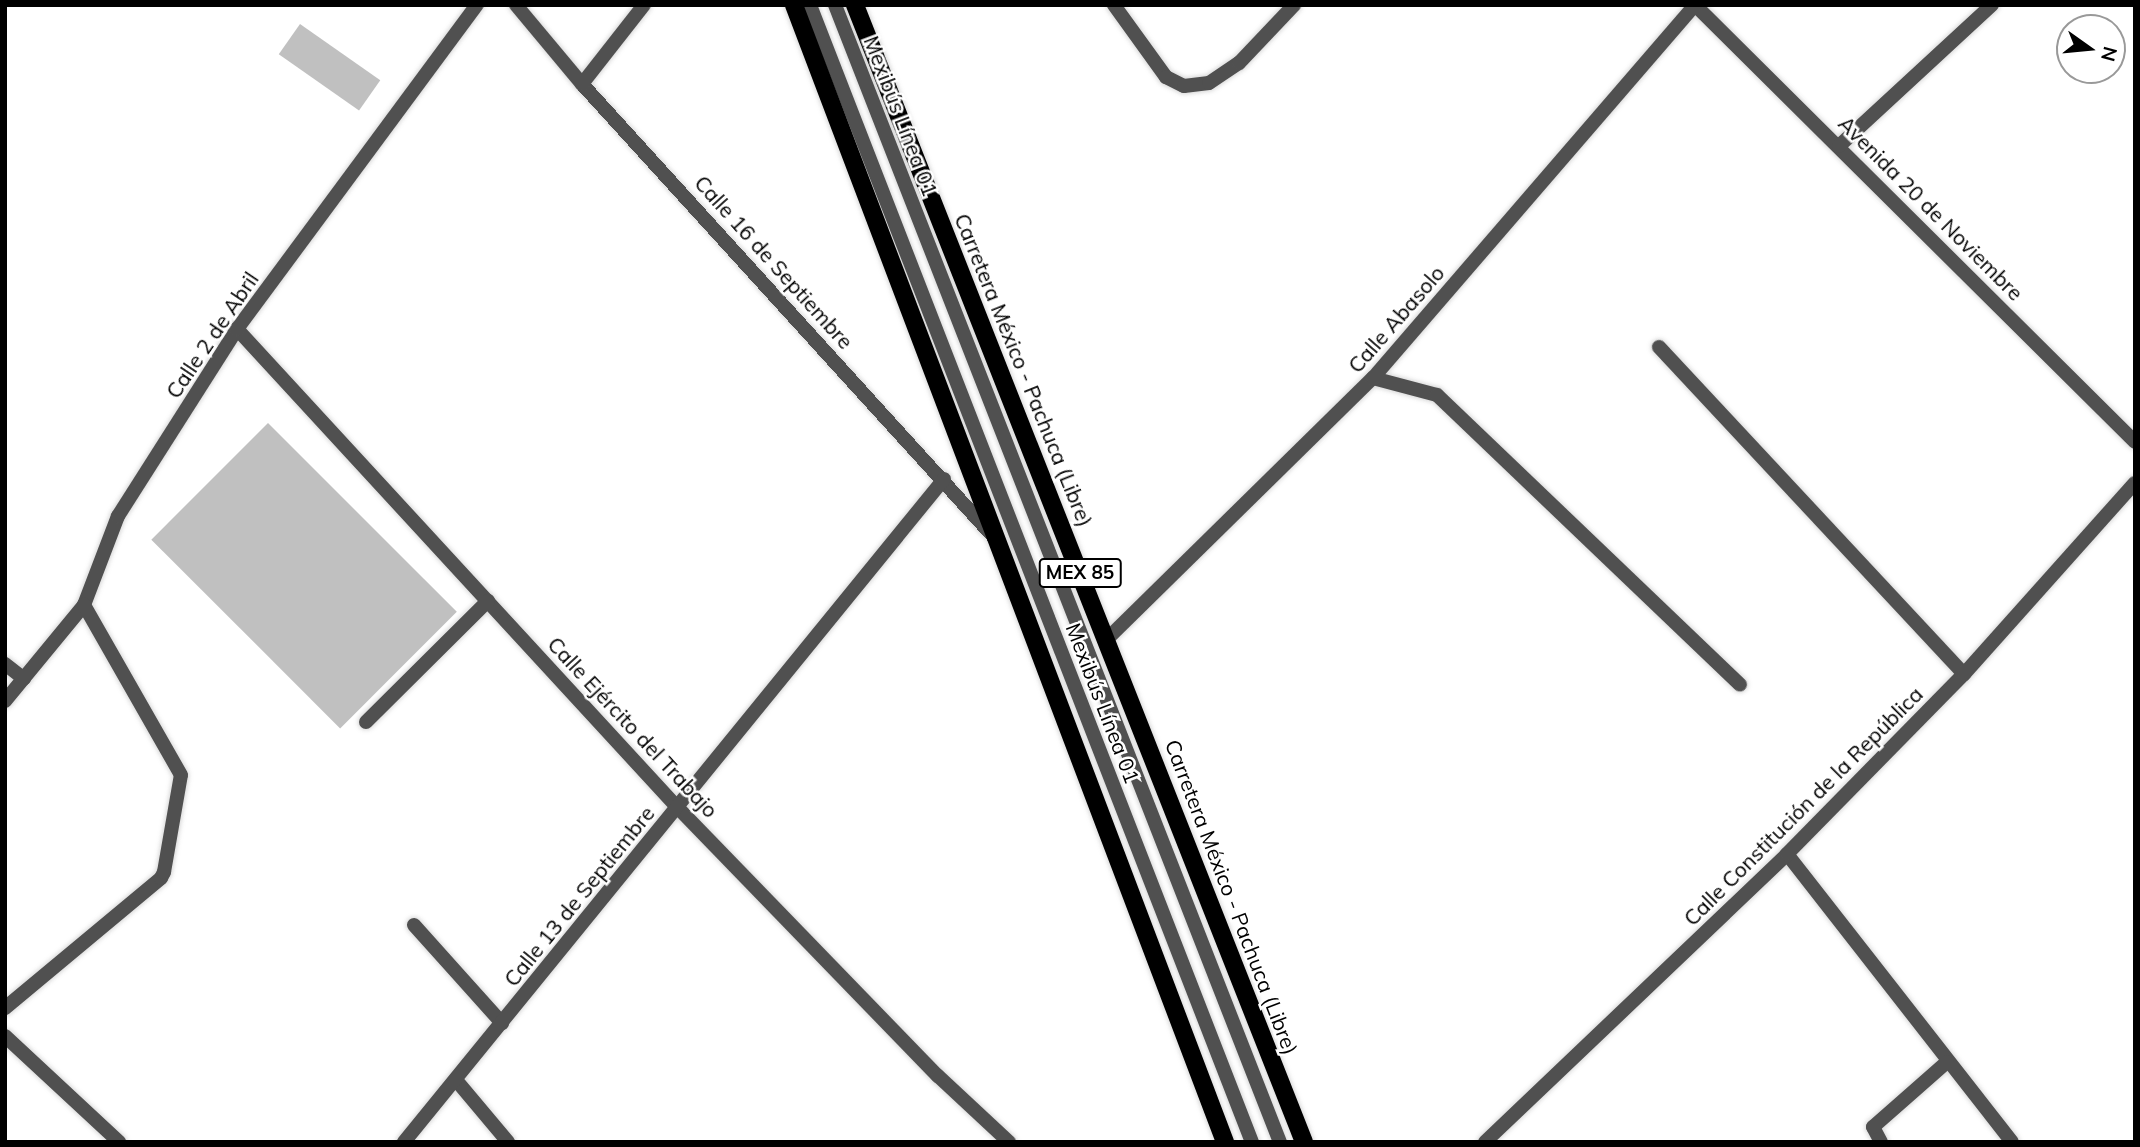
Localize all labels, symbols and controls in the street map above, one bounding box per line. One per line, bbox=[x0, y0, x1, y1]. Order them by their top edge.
north arrow bbox=[2056, 14, 2126, 84]
street label: Mexibús Línea 01 bbox=[859, 32, 943, 200]
text: N bbox=[2096, 44, 2123, 64]
street label: Avenida 20 de Noviembre bbox=[1834, 111, 2028, 305]
street label: Calle 16 de Septiembre bbox=[690, 170, 858, 354]
street label: Carretera México - Pachuca (Libre) bbox=[950, 210, 1098, 530]
street label: Calle Abasolo bbox=[1343, 260, 1449, 378]
street label: Calle 2 de Abril bbox=[161, 267, 263, 403]
road number: MEX 85 bbox=[1038, 558, 1122, 588]
street label: Mexibús Línea 01 bbox=[1061, 619, 1145, 787]
street label: Calle Ejército del Trabajo bbox=[543, 631, 723, 823]
street label: Calle Constitución de la República bbox=[1678, 681, 1928, 931]
street label: Carretera México - Pachuca (Libre) bbox=[1160, 736, 1304, 1058]
street label: Calle 13 de Septiembre bbox=[499, 801, 659, 991]

